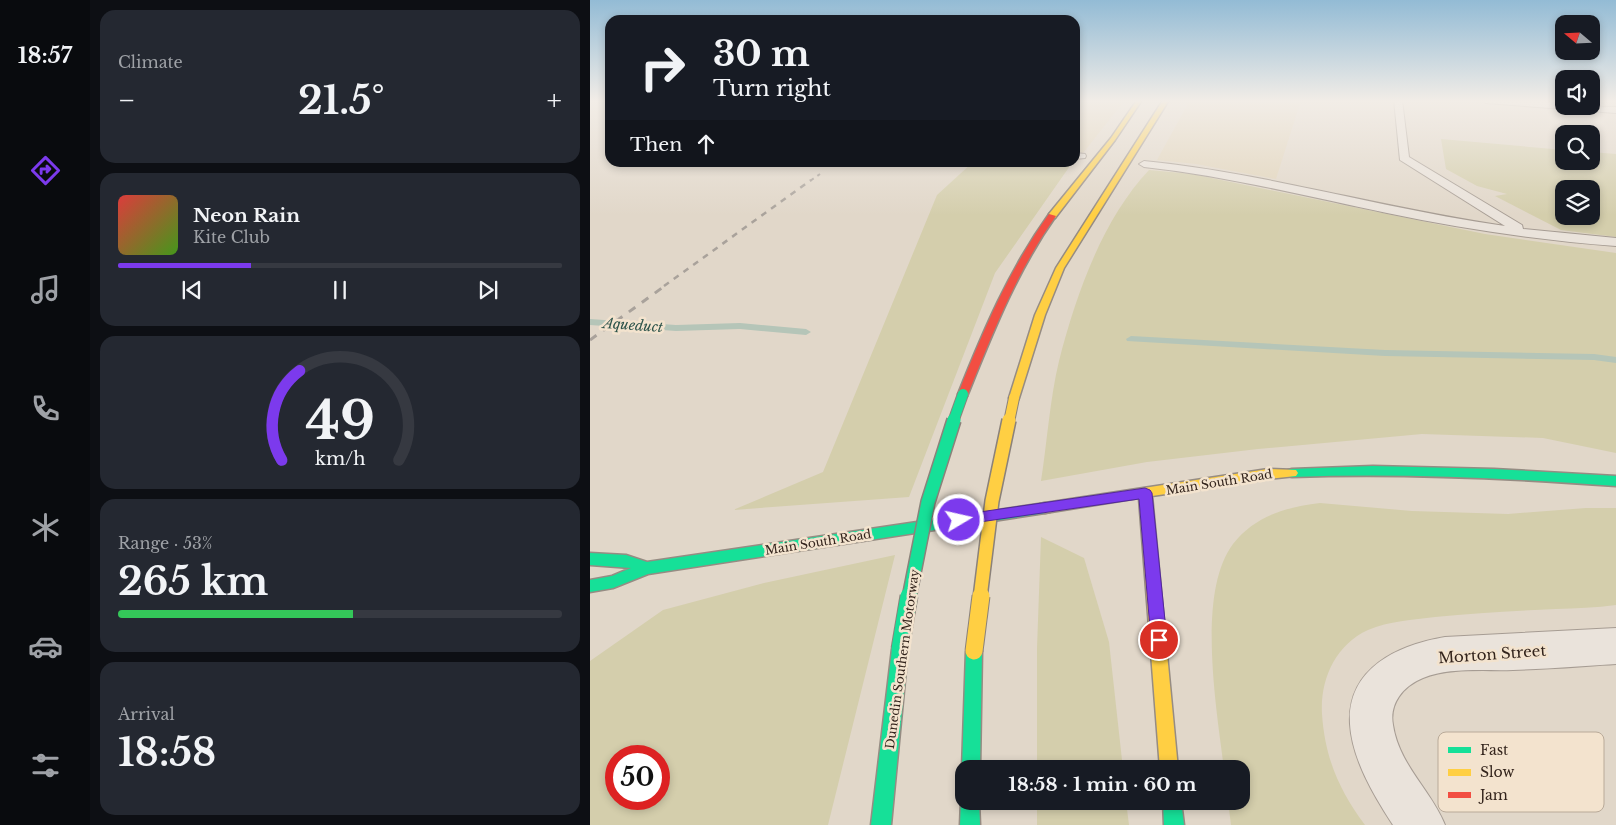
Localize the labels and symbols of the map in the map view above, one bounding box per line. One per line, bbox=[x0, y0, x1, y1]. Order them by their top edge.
north arrow bbox=[1555, 15, 1600, 60]
water label: Aqueduct bbox=[600, 314, 665, 336]
street label: Main South Road bbox=[1165, 466, 1273, 498]
position arrow bbox=[932, 493, 984, 545]
street label: Main South Road bbox=[764, 526, 872, 558]
street label: Dunedin Southern Motorway bbox=[882, 568, 922, 750]
pin bbox=[1138, 619, 1180, 661]
street label: Morton Street bbox=[1437, 641, 1547, 667]
legend bbox=[1438, 732, 1604, 812]
text: Fast bbox=[1480, 741, 1509, 759]
speed limit sign: 50 bbox=[605, 745, 670, 810]
text: Slow bbox=[1480, 763, 1514, 781]
text: Jam bbox=[1478, 786, 1508, 804]

